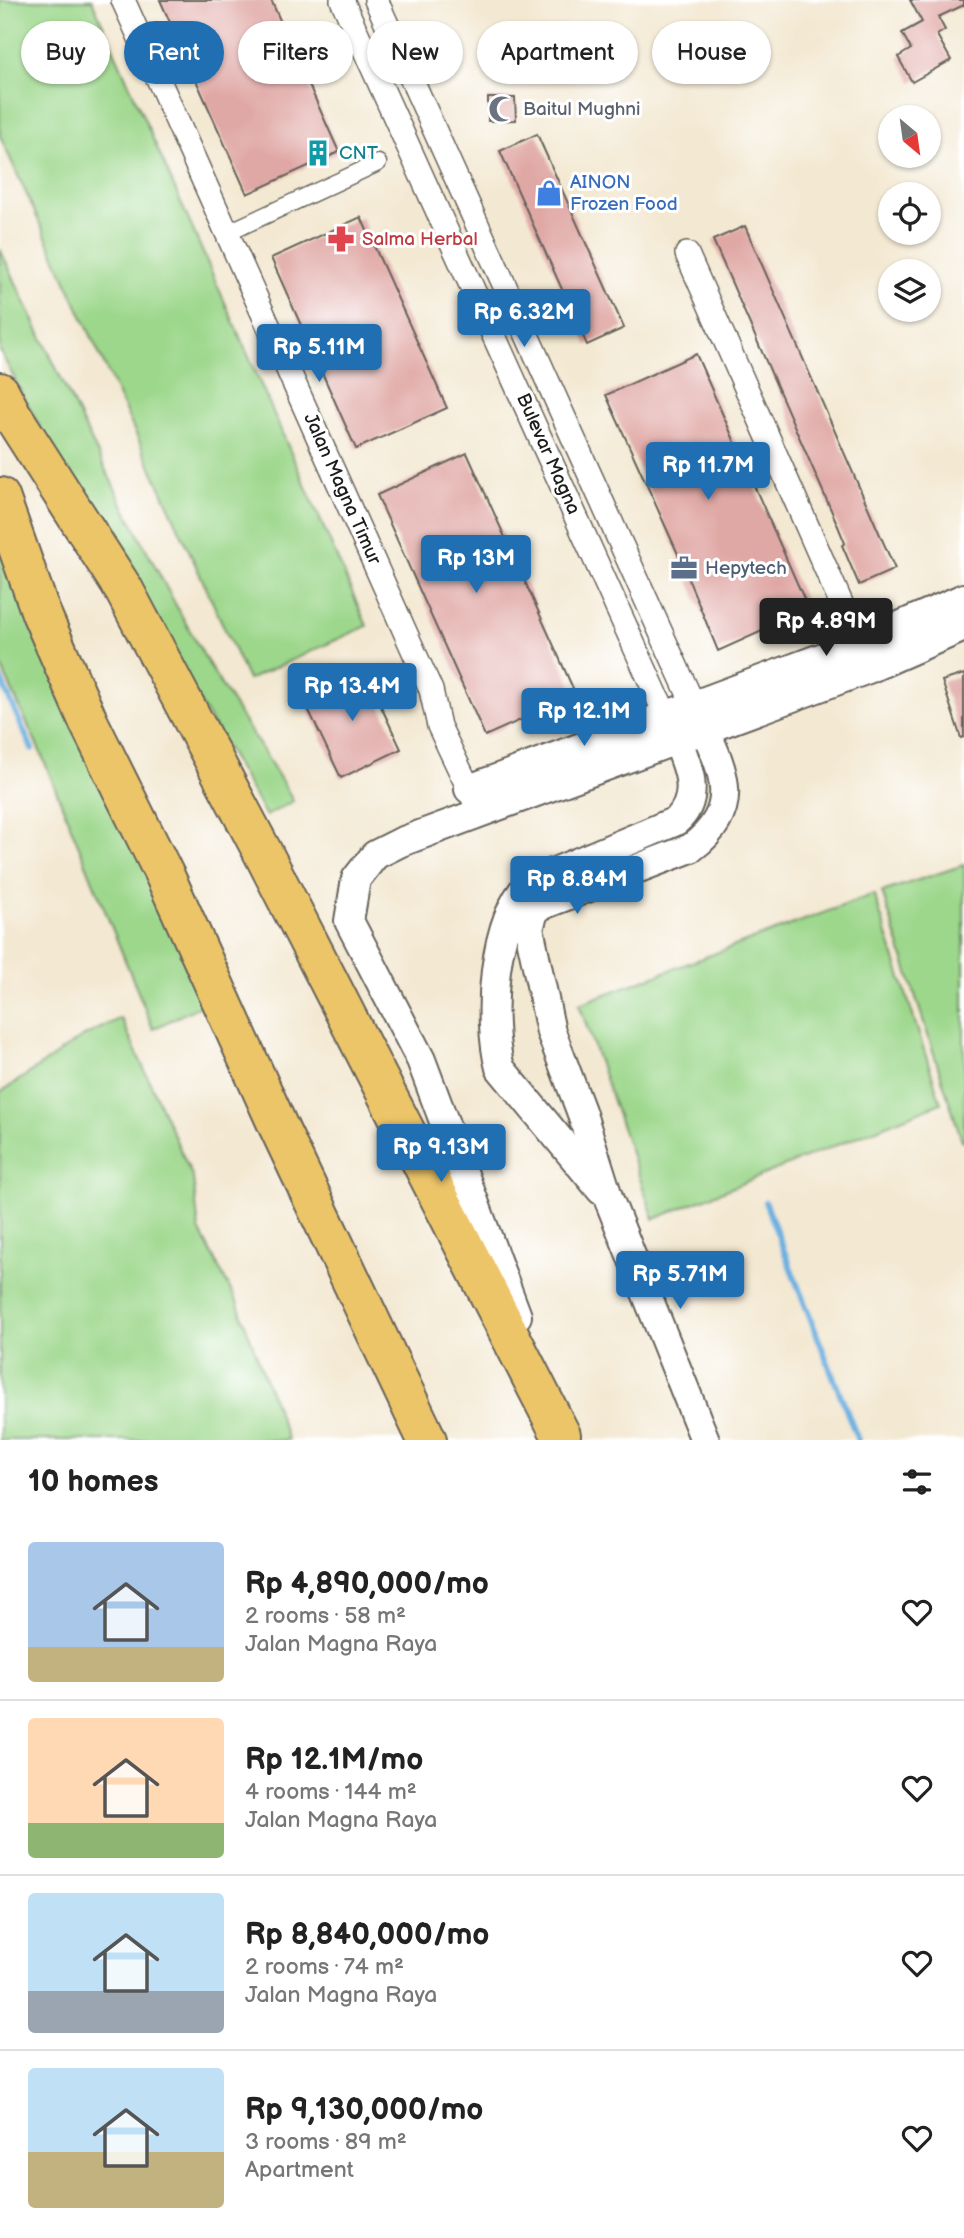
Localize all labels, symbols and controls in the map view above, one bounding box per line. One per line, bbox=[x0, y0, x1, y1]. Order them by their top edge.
chip: Buy bbox=[21, 21, 110, 84]
chip: Rent bbox=[124, 21, 224, 84]
chip: Filters bbox=[238, 21, 353, 84]
chip: New bbox=[367, 21, 463, 84]
chip: Apartment bbox=[477, 21, 638, 84]
chip: House bbox=[652, 21, 771, 84]
mosque icon: Baitul Mughni bbox=[487, 94, 517, 124]
place label: Baitul Mughni bbox=[523, 98, 641, 121]
north arrow bbox=[878, 105, 942, 168]
map controls bbox=[878, 105, 941, 322]
building icon: CNT bbox=[303, 138, 333, 168]
place label: CNT bbox=[339, 142, 379, 165]
place label: AINON Frozen Food bbox=[570, 171, 678, 216]
shop icon: AINON Frozen Food bbox=[534, 178, 564, 208]
button: locate bbox=[878, 182, 941, 245]
pharmacy icon: Salma Herbal bbox=[326, 224, 356, 254]
place label: Salma Herbal bbox=[362, 228, 478, 251]
button: layers bbox=[878, 259, 941, 322]
pin: Rp 6.32M bbox=[452, 290, 596, 349]
text: Rp 6.32M bbox=[473, 298, 575, 326]
pin: Rp 5.11M bbox=[247, 324, 391, 384]
text: Rp 5.11M bbox=[273, 333, 365, 361]
street label: Bulevar Magna bbox=[511, 390, 585, 518]
street label: Jalan Magna Timur bbox=[298, 410, 386, 569]
pin: Rp 11.7M bbox=[636, 442, 780, 502]
text: Rp 11.7M bbox=[662, 451, 754, 479]
pin: Rp 13M bbox=[419, 536, 533, 595]
text: Rp 13M bbox=[437, 544, 515, 572]
office icon: Hepytech bbox=[669, 553, 699, 583]
place label: Hepytech bbox=[705, 557, 787, 580]
pin: Rp 4.89M bbox=[754, 598, 898, 658]
text: Rp 4.89M bbox=[776, 607, 876, 635]
pin: Rp 13.4M bbox=[280, 664, 424, 723]
text: Rp 13.4M bbox=[304, 672, 400, 700]
pin: Rp 12.1M bbox=[512, 688, 656, 748]
text: Rp 12.1M bbox=[537, 697, 631, 725]
pin: Rp 8.84M bbox=[505, 856, 649, 916]
text: Rp 8.84M bbox=[526, 865, 628, 893]
pin: Rp 9.13M bbox=[369, 1124, 513, 1184]
text: Rp 9.13M bbox=[393, 1133, 489, 1161]
pin: Rp 5.71M bbox=[608, 1252, 752, 1311]
text: Rp 5.71M bbox=[632, 1260, 728, 1288]
icon: filters bbox=[898, 1463, 936, 1501]
text: 10 homes bbox=[28, 1464, 159, 1500]
text: Rp 4,890,000/mo bbox=[245, 1566, 489, 1602]
icon: home bbox=[84, 1570, 168, 1654]
icon: heart bbox=[898, 1593, 936, 1631]
text: 2 rooms · 58 m² bbox=[245, 1602, 406, 1630]
text: Jalan Magna Raya bbox=[245, 1630, 437, 1658]
text: Rp 12.1M/mo bbox=[245, 1742, 423, 1778]
icon: home bbox=[84, 1746, 168, 1830]
icon: heart bbox=[898, 1769, 936, 1807]
text: 4 rooms · 144 m² bbox=[245, 1778, 417, 1806]
text: Jalan Magna Raya bbox=[245, 1806, 437, 1834]
text: Rp 8,840,000/mo bbox=[245, 1917, 489, 1953]
icon: home bbox=[84, 1921, 168, 2005]
icon: heart bbox=[898, 1944, 936, 1982]
text: 2 rooms · 74 m² bbox=[245, 1953, 404, 1981]
text: Jalan Magna Raya bbox=[245, 1981, 437, 2009]
text: Rp 9,130,000/mo bbox=[245, 2092, 483, 2128]
icon: home bbox=[84, 2096, 168, 2180]
icon: heart bbox=[898, 2119, 936, 2157]
text: 3 rooms · 89 m² bbox=[245, 2128, 407, 2156]
text: Apartment bbox=[245, 2156, 354, 2184]

